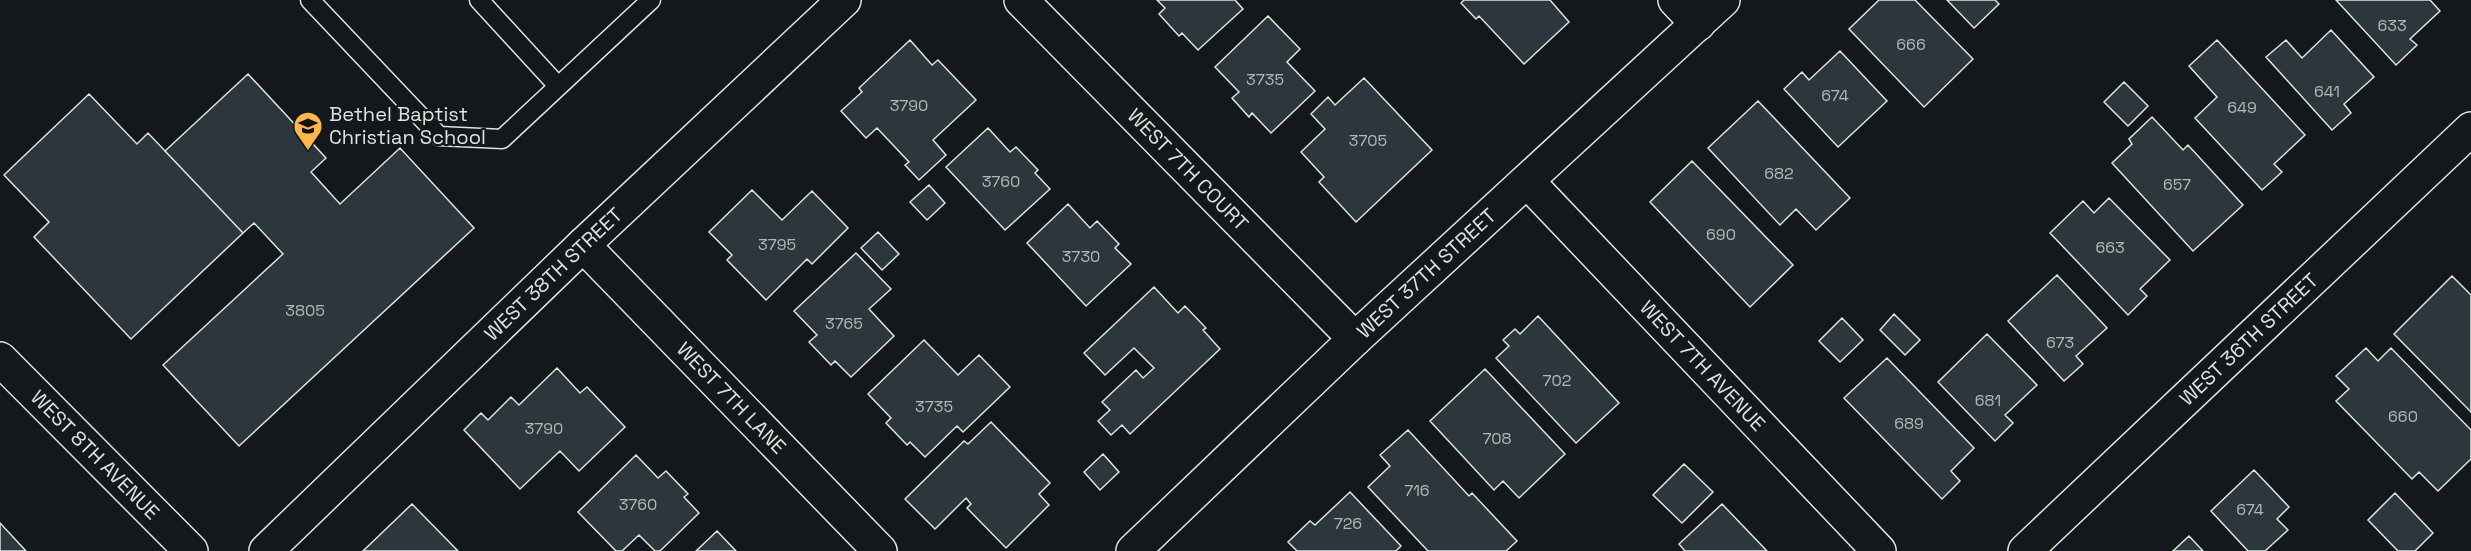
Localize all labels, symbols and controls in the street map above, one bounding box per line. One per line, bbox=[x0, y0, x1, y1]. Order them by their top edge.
house number: 633 bbox=[2377, 15, 2407, 36]
house number: 666 bbox=[1896, 34, 1926, 55]
house number: 3735 bbox=[1246, 69, 1284, 90]
house number: 641 bbox=[2314, 81, 2340, 102]
house number: 674 bbox=[1821, 85, 1849, 106]
house number: 3790 bbox=[890, 95, 928, 116]
house number: 649 bbox=[2227, 97, 2257, 118]
place label: Bethel Baptist Christian School bbox=[329, 101, 486, 150]
street label: WEST 7TH COURT bbox=[1122, 103, 1254, 236]
school or university icon: Bethel Baptist Christian School bbox=[292, 110, 324, 152]
house number: 3705 bbox=[1349, 130, 1387, 151]
house number: 682 bbox=[1764, 163, 1794, 184]
house number: 3760 bbox=[982, 171, 1020, 192]
house number: 657 bbox=[2163, 174, 2191, 195]
street label: WEST 38TH STREET bbox=[479, 202, 628, 346]
street label: WEST 37TH STREET bbox=[1351, 202, 1502, 344]
house number: 690 bbox=[1706, 224, 1736, 245]
house number: 3795 bbox=[758, 234, 796, 255]
house number: 663 bbox=[2095, 237, 2125, 258]
house number: 3730 bbox=[1062, 246, 1100, 267]
street label: WEST 36TH STREET bbox=[2174, 267, 2324, 411]
street label: WEST 7TH AVENUE bbox=[1634, 295, 1771, 437]
house number: 3805 bbox=[285, 300, 325, 321]
house number: 3765 bbox=[825, 313, 863, 334]
house number: 673 bbox=[2046, 332, 2074, 353]
street label: WEST 7TH LANE bbox=[671, 336, 792, 459]
house number: 702 bbox=[1543, 370, 1571, 391]
street label: WEST 8TH AVENUE bbox=[25, 385, 165, 525]
house number: 681 bbox=[1975, 390, 2001, 411]
house number: 3735 bbox=[915, 396, 953, 417]
house number: 660 bbox=[2388, 406, 2418, 427]
house number: 689 bbox=[1894, 413, 1924, 434]
house number: 3790 bbox=[525, 418, 563, 439]
house number: 708 bbox=[1482, 428, 1512, 449]
house number: 716 bbox=[1404, 480, 1430, 501]
house number: 3760 bbox=[619, 494, 657, 515]
house number: 674 bbox=[2236, 499, 2264, 520]
house number: 726 bbox=[1334, 513, 1362, 534]

